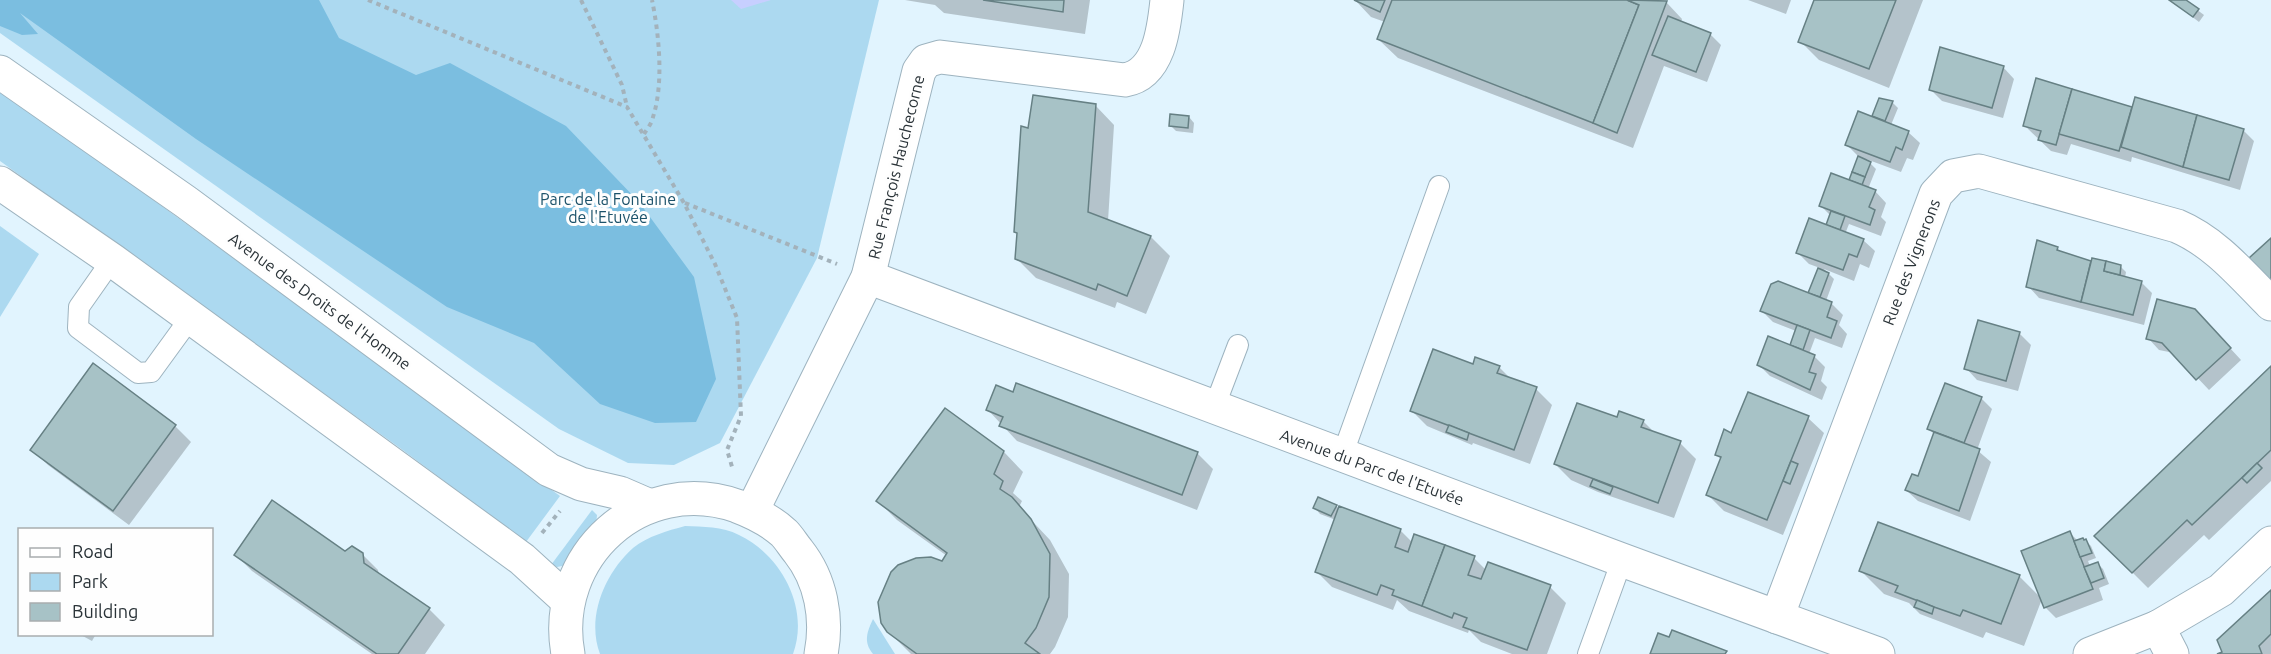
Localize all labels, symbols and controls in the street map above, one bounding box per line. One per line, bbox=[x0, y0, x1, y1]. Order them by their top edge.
street label: Rue François Hauchecorne bbox=[864, 73, 928, 261]
park label: Parc de la Fontaine de l'Etuvée bbox=[540, 190, 676, 226]
street label: Rue des Vignerons bbox=[1879, 196, 1943, 328]
street label: Avenue des Droits de l'Homme bbox=[225, 229, 415, 373]
street label: Avenue du Parc de l'Etuvée bbox=[1278, 425, 1466, 509]
legend bbox=[18, 528, 213, 636]
text: Road bbox=[72, 541, 114, 561]
text: Park bbox=[72, 571, 108, 591]
text: Building bbox=[72, 601, 138, 621]

